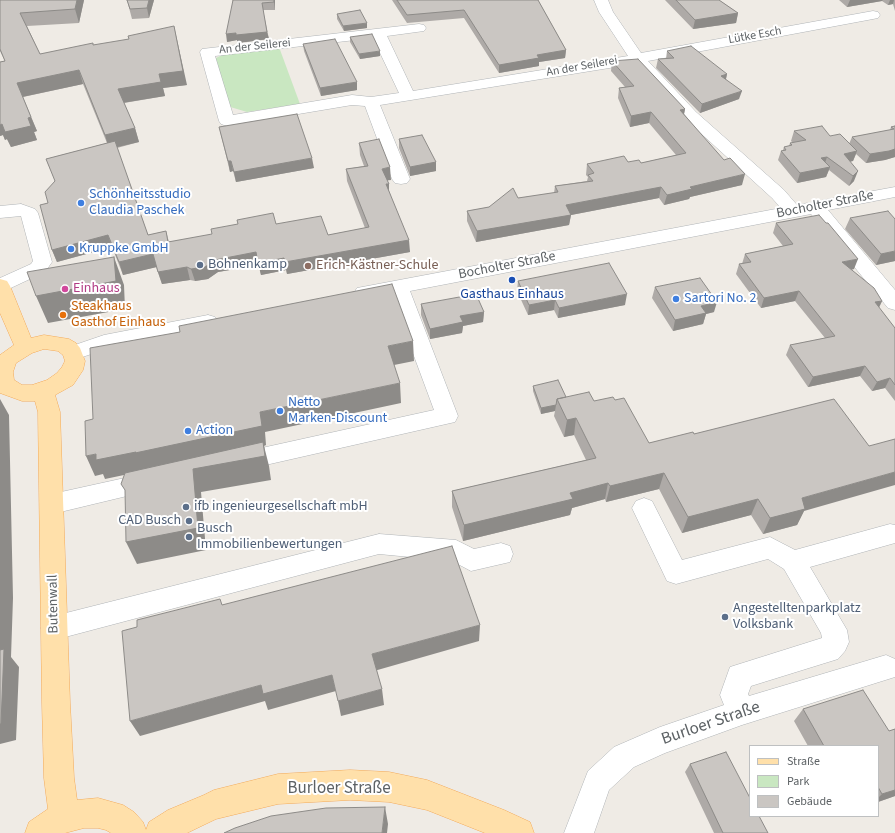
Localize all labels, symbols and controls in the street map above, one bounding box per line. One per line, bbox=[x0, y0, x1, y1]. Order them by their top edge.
street label: Lütke Esch bbox=[727, 24, 783, 48]
street label: An der Seilerei bbox=[218, 36, 292, 58]
street label: An der Seilerei bbox=[545, 54, 619, 80]
place label: Schönheitsstudio Claudia Paschek bbox=[89, 187, 191, 220]
street label: Bocholter Straße bbox=[775, 187, 875, 223]
marker: Schönheitsstudio Claudia Paschek bbox=[76, 198, 86, 208]
place label: Kruppke GmbH bbox=[79, 241, 169, 257]
marker: Kruppke GmbH bbox=[66, 244, 76, 254]
street label: Bocholter Straße bbox=[457, 248, 557, 284]
place label: Bohnenkamp bbox=[208, 257, 287, 273]
place label: Erich-Kästner-Schule bbox=[316, 258, 438, 274]
marker: Bohnenkamp bbox=[195, 260, 205, 270]
marker: Erich-Kästner-Schule bbox=[303, 261, 313, 271]
marker: Gasthaus Einhaus bbox=[507, 275, 517, 285]
place label: Einhaus bbox=[73, 281, 120, 297]
marker: Einhaus bbox=[60, 284, 70, 294]
place label: Gasthaus Einhaus bbox=[460, 287, 564, 303]
place label: Sartori No. 2 bbox=[684, 291, 756, 307]
marker: Sartori No. 2 bbox=[671, 294, 681, 304]
place label: Steakhaus Gasthof Einhaus bbox=[71, 299, 166, 332]
marker: Steakhaus Gasthof Einhaus bbox=[58, 310, 68, 320]
place label: Netto Marken-Discount bbox=[288, 395, 387, 428]
marker: Netto Marken-Discount bbox=[275, 406, 285, 416]
place label: Action bbox=[196, 423, 233, 439]
marker: Action bbox=[183, 426, 193, 436]
place label: ifb ingenieurgesellschaft mbH bbox=[194, 499, 368, 515]
marker: ifb ingenieurgesellschaft mbH bbox=[181, 502, 191, 512]
place label: CAD Busch bbox=[118, 513, 181, 529]
marker: CAD Busch bbox=[184, 516, 194, 526]
place label: Busch Immobilienbewertungen bbox=[197, 521, 342, 554]
marker: Busch Immobilienbewertungen bbox=[184, 532, 194, 542]
street label: Butenwall bbox=[45, 574, 63, 634]
place label: Angestelltenparkplatz Volksbank bbox=[733, 601, 861, 634]
marker: Angestelltenparkplatz Volksbank bbox=[720, 612, 730, 622]
street label: Burloer Straße bbox=[659, 698, 763, 750]
legend bbox=[749, 745, 879, 817]
text: Straße bbox=[787, 753, 820, 770]
text: Park bbox=[787, 773, 809, 790]
street label: Burloer Straße bbox=[287, 779, 391, 799]
text: Gebäude bbox=[787, 793, 832, 810]

